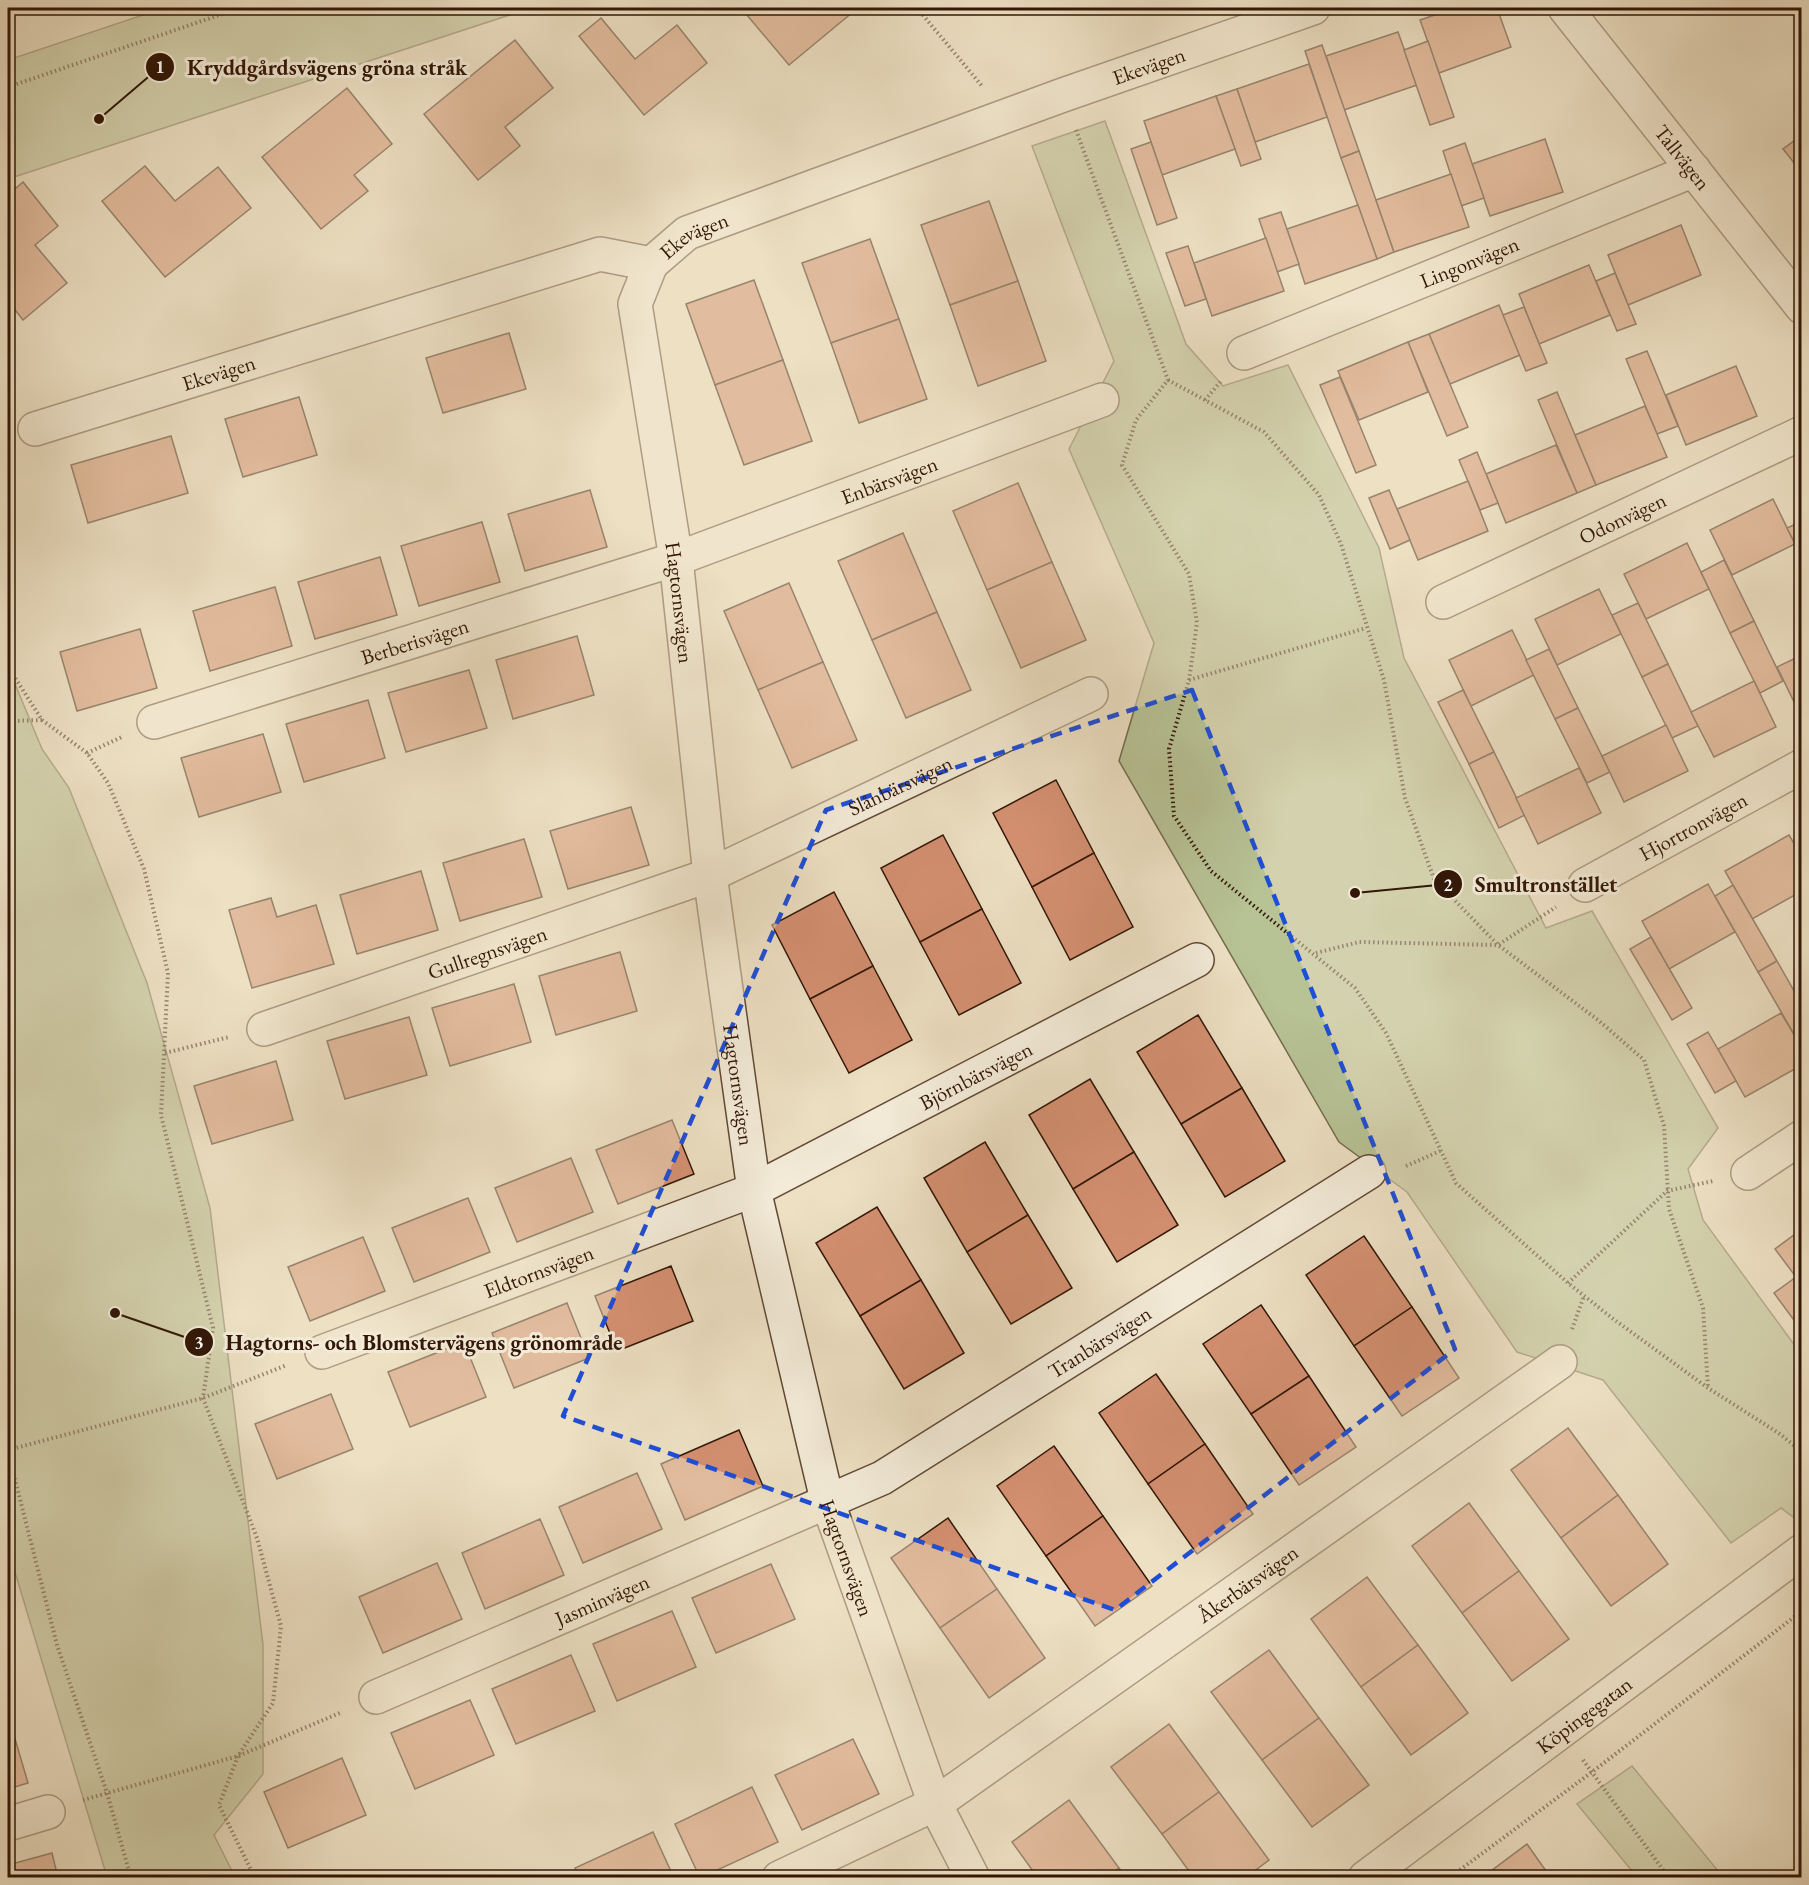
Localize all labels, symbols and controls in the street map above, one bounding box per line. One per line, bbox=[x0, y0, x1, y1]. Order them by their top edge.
street label: Ekevägen bbox=[1108, 40, 1189, 90]
callout: Kryddgårdsvägens gröna stråk bbox=[145, 47, 479, 87]
text: Kryddgårdsvägens gröna stråk bbox=[187, 53, 468, 82]
text: 1 bbox=[155, 55, 165, 78]
street label: Tallvägen bbox=[1649, 119, 1717, 195]
street label: Ekevägen bbox=[653, 206, 732, 265]
street label: Lingonvägen bbox=[1416, 229, 1523, 294]
street label: Ekevägen bbox=[178, 348, 259, 396]
street label: Enbärsvägen bbox=[837, 449, 941, 510]
street label: Odonvägen bbox=[1574, 486, 1670, 550]
street label: Hagtornsvägen bbox=[660, 540, 701, 665]
street label: Berberisvägen bbox=[357, 611, 472, 670]
street label: Slånbärsvägen bbox=[843, 748, 956, 821]
street label: Hjortronvägen bbox=[1634, 785, 1752, 866]
callout: Smultronstället bbox=[1433, 864, 1629, 904]
text: Smultronstället bbox=[1475, 870, 1618, 899]
text: 2 bbox=[1443, 873, 1453, 896]
street label: Gullregnsvägen bbox=[424, 919, 550, 985]
street label: Hagtornsvägen bbox=[717, 1022, 761, 1147]
street label: Björnbärsvägen bbox=[914, 1034, 1037, 1116]
street label: Eldtornsvägen bbox=[480, 1238, 597, 1304]
street label: Tranbärsvägen bbox=[1043, 1299, 1156, 1384]
callout: Hagtorns- och Blomstervägens grönområde bbox=[184, 1322, 635, 1362]
text: Hagtorns- och Blomstervägens grönområde bbox=[226, 1328, 622, 1357]
text: 3 bbox=[194, 1331, 204, 1354]
street label: Hagtornsvägen bbox=[814, 1496, 881, 1620]
street label: Åkerbärsvägen bbox=[1190, 1538, 1303, 1629]
street label: Jasminvägen bbox=[549, 1567, 653, 1632]
street label: Köpingegatan bbox=[1530, 1670, 1637, 1759]

